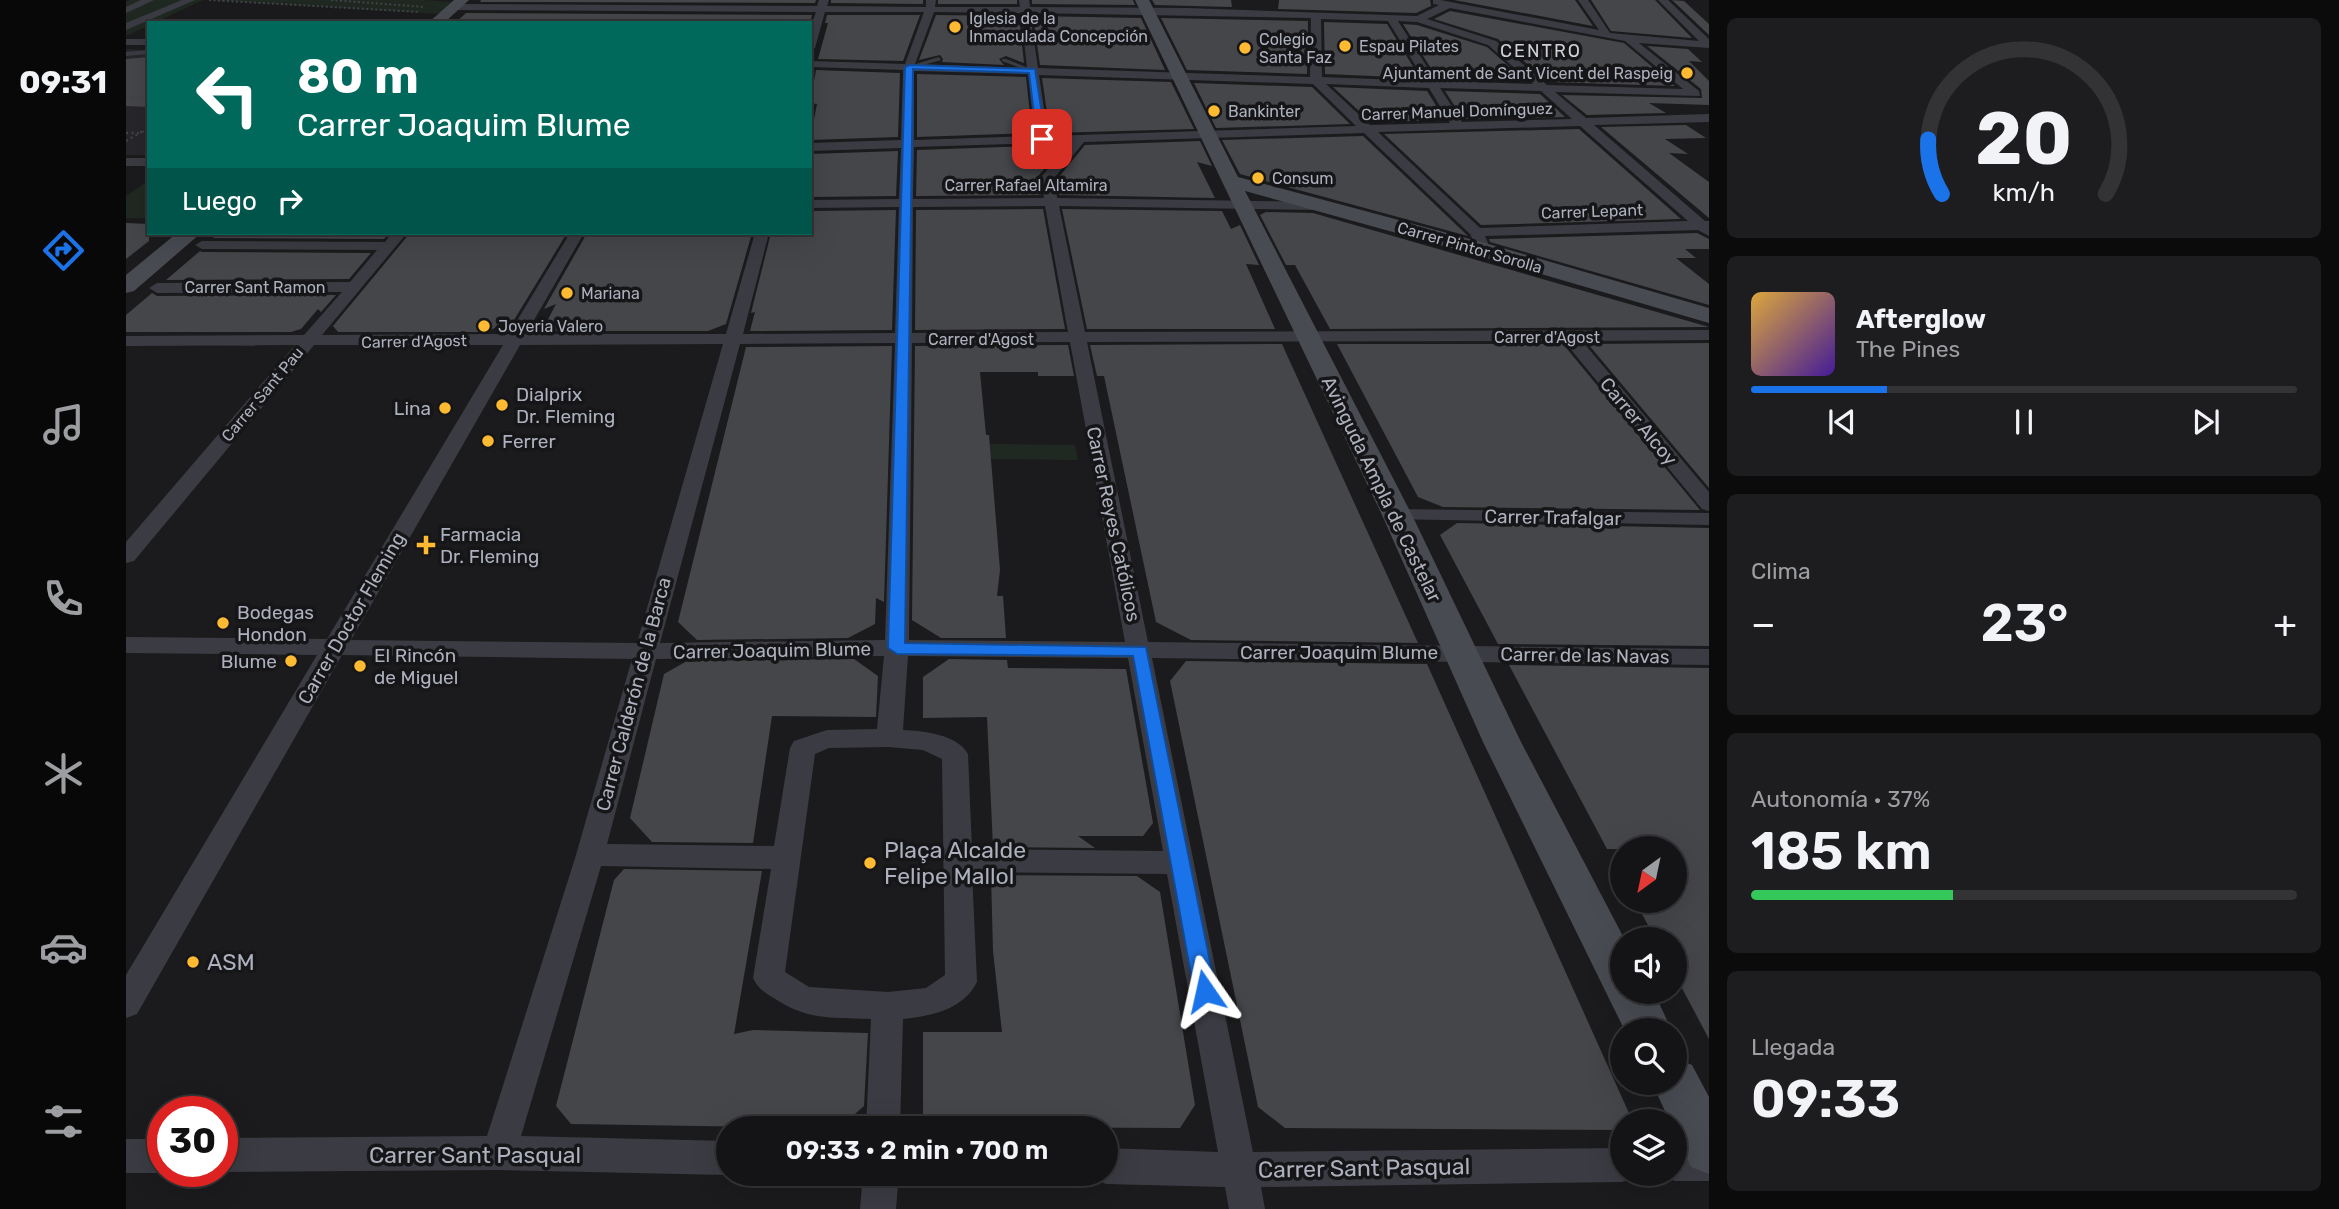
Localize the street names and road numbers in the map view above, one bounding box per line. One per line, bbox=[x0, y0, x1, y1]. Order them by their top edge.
street label: Carrer Manuel Domínguez bbox=[1361, 99, 1553, 124]
street label: Carrer Rafael Altamira bbox=[944, 176, 1108, 195]
street label: Carrer Lepant bbox=[1541, 200, 1643, 223]
street label: Carrer Pintor Sorolla bbox=[1395, 218, 1544, 277]
street label: Carrer Sant Ramon bbox=[184, 278, 326, 297]
street label: Carrer d'Agost bbox=[1494, 328, 1600, 347]
street label: Carrer d'Agost bbox=[928, 330, 1034, 349]
street label: Carrer d'Agost bbox=[361, 331, 467, 352]
street label: Carrer Sant Pau bbox=[217, 343, 307, 445]
street label: Avinguda Ampla de Castelar bbox=[1317, 373, 1447, 606]
street label: Carrer Alcoy bbox=[1595, 373, 1682, 470]
street label: Carrer Reyes Católicos bbox=[1082, 424, 1145, 624]
street label: Carrer Trafalgar bbox=[1484, 505, 1623, 530]
street label: Carrer Doctor Fleming bbox=[293, 528, 410, 708]
street label: Carrer Calderón de la Barca bbox=[591, 575, 676, 813]
street label: Carrer Joaquim Blume bbox=[673, 637, 871, 664]
street label: Carrer Joaquim Blume bbox=[1240, 641, 1438, 664]
street label: Carrer de las Navas bbox=[1500, 643, 1670, 668]
street label: Carrer Sant Pasqual bbox=[369, 1141, 581, 1169]
street label: Carrer Sant Pasqual bbox=[1258, 1152, 1470, 1184]

